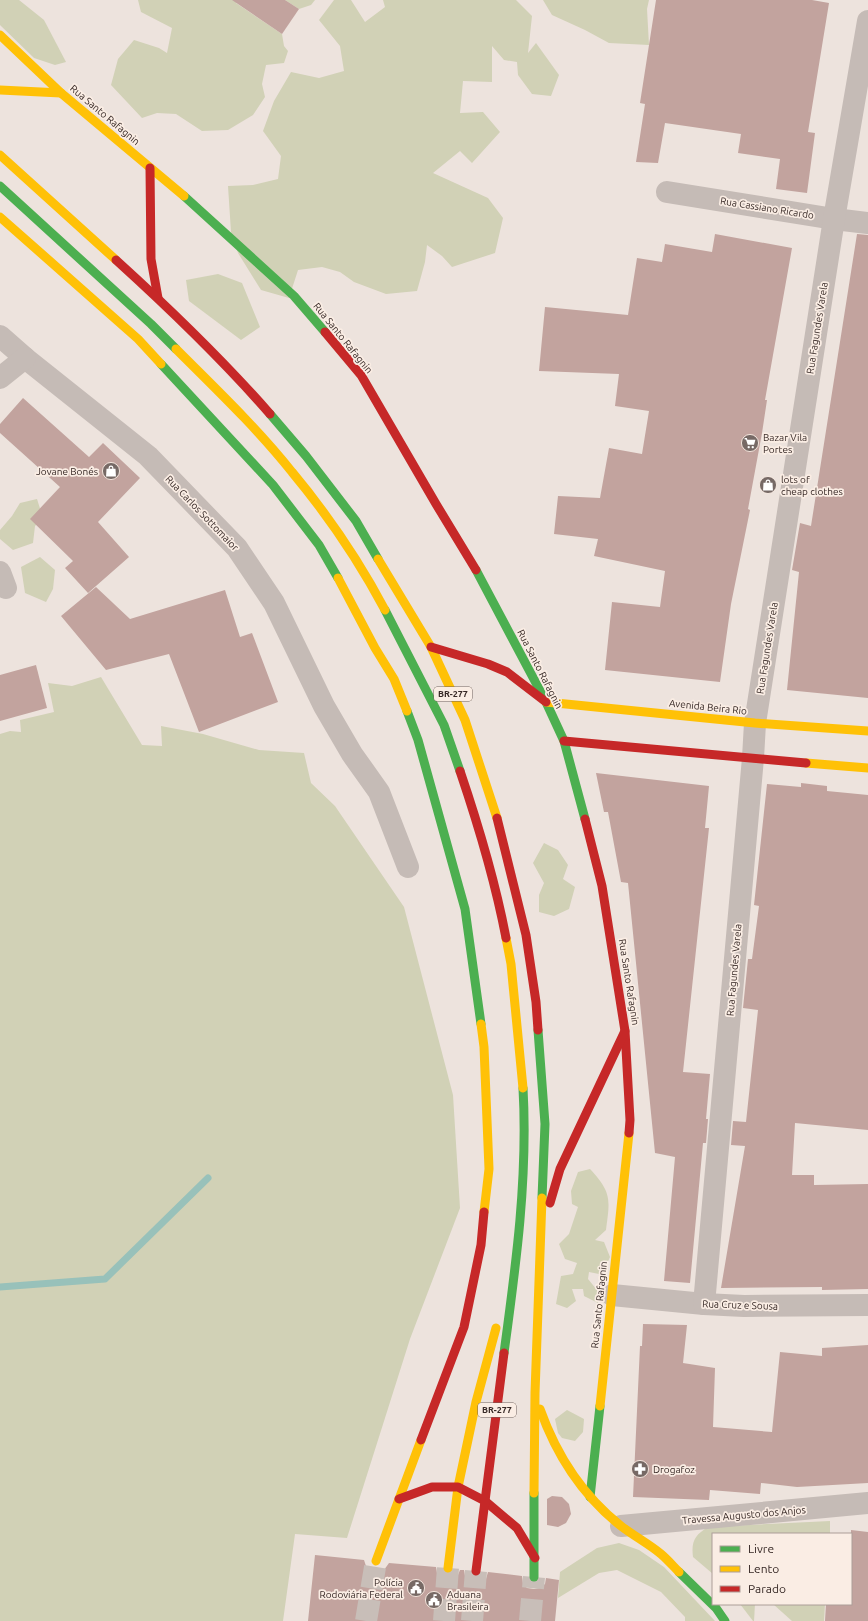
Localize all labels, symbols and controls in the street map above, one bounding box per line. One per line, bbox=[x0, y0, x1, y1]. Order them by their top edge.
street label: Rua Santo Rafagnin bbox=[68, 83, 142, 147]
street label: Rua Cassiano Ricardo bbox=[719, 195, 815, 221]
street label: Rua Fagundes Varela bbox=[804, 281, 830, 375]
street label: Rua Santo Rafagnin bbox=[311, 301, 375, 375]
place label: Bazar Vila Portes bbox=[763, 432, 807, 455]
supermarket icon: Bazar Vila Portes bbox=[740, 433, 760, 453]
shop icon: Jovane Bonés bbox=[101, 461, 121, 481]
place label: Jovane Bonés bbox=[36, 466, 98, 477]
street label: Rua Carlos Sottomaior bbox=[163, 473, 241, 553]
place label: lots of cheap clothes bbox=[781, 474, 843, 497]
shop icon: lots of cheap clothes bbox=[758, 475, 778, 495]
street label: Rua Fagundes Varela bbox=[754, 601, 780, 695]
street label: Rua Santo Rafagnin bbox=[515, 628, 565, 710]
road number: BR-277 bbox=[434, 687, 472, 701]
street label: Avenida Beira Rio bbox=[669, 697, 748, 717]
street label: Rua Fagundes Varela bbox=[724, 923, 744, 1017]
street label: Rua Santo Rafagnin bbox=[617, 938, 641, 1026]
street label: Rua Santo Rafagnin bbox=[589, 1261, 609, 1349]
street label: Rua Cruz e Sousa bbox=[702, 1298, 778, 1312]
road number: BR-277 bbox=[478, 1403, 516, 1417]
pharmacy icon: Drogafoz bbox=[630, 1459, 650, 1479]
place label: Drogafoz bbox=[653, 1464, 695, 1475]
street label: Travessa Augusto dos Anjos bbox=[682, 1504, 806, 1526]
legend bbox=[712, 1533, 852, 1605]
text: Livre bbox=[748, 1542, 774, 1555]
text: Lento bbox=[748, 1562, 779, 1575]
place label: Polícia Rodoviária Federal bbox=[319, 1577, 403, 1600]
public building icon: Polícia Rodoviária Federal bbox=[406, 1578, 426, 1598]
text: Parado bbox=[748, 1582, 786, 1595]
place label: Aduana Brasileira bbox=[447, 1589, 489, 1612]
public building icon: Aduana Brasileira bbox=[424, 1590, 444, 1610]

